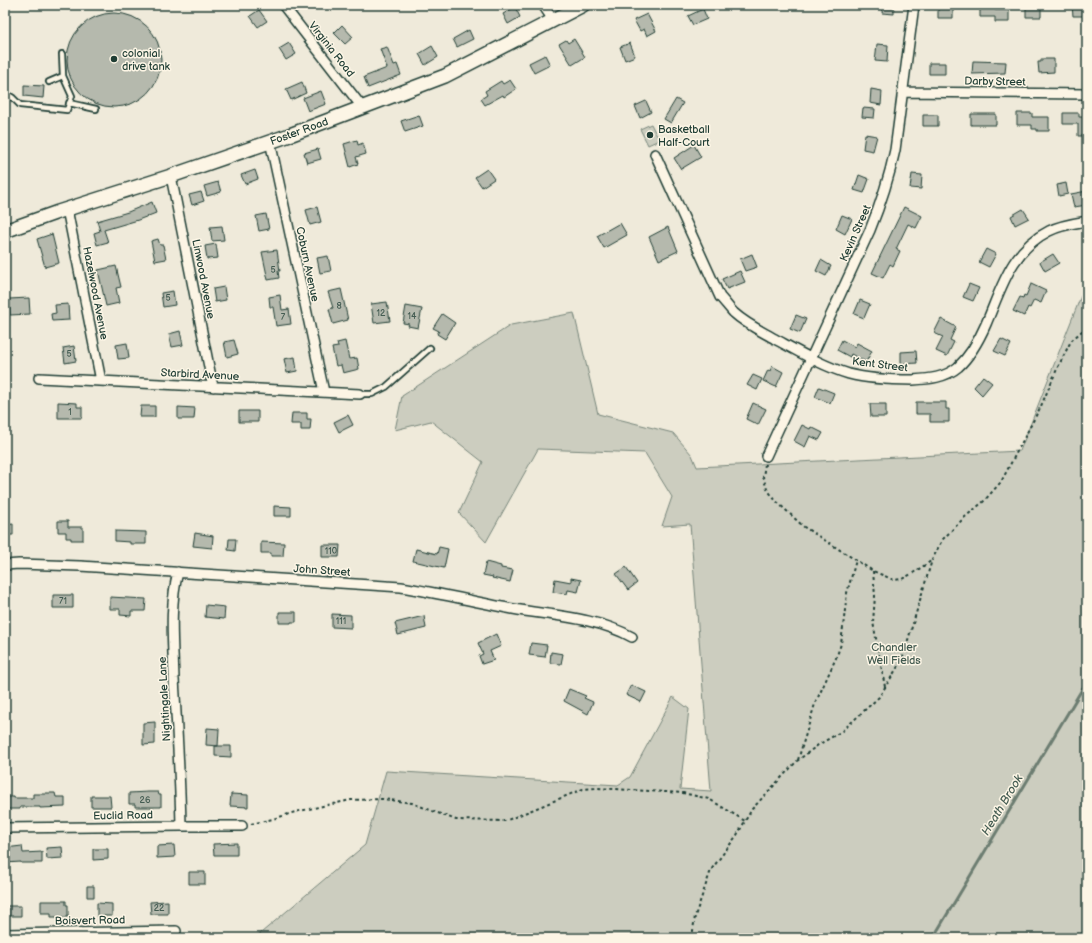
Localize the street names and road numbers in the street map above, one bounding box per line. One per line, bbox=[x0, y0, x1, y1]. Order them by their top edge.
street label: Virginia Road bbox=[306, 19, 357, 80]
street label: Darby Street bbox=[964, 74, 1026, 89]
street label: Foster Road bbox=[268, 115, 330, 148]
street label: Kevin Street bbox=[837, 202, 874, 263]
street label: Coburn Avenue bbox=[293, 225, 322, 303]
street label: Linwood Avenue bbox=[189, 238, 218, 321]
street label: Hazelwood Avenue bbox=[80, 246, 111, 341]
street label: Kent Street bbox=[851, 355, 909, 374]
street label: Starbird Avenue bbox=[160, 366, 240, 383]
street label: John Street bbox=[293, 562, 351, 579]
street label: Nightingale Lane bbox=[156, 656, 173, 742]
street label: Euclid Road bbox=[93, 808, 153, 823]
street label: Boisvert Road bbox=[55, 913, 125, 928]

